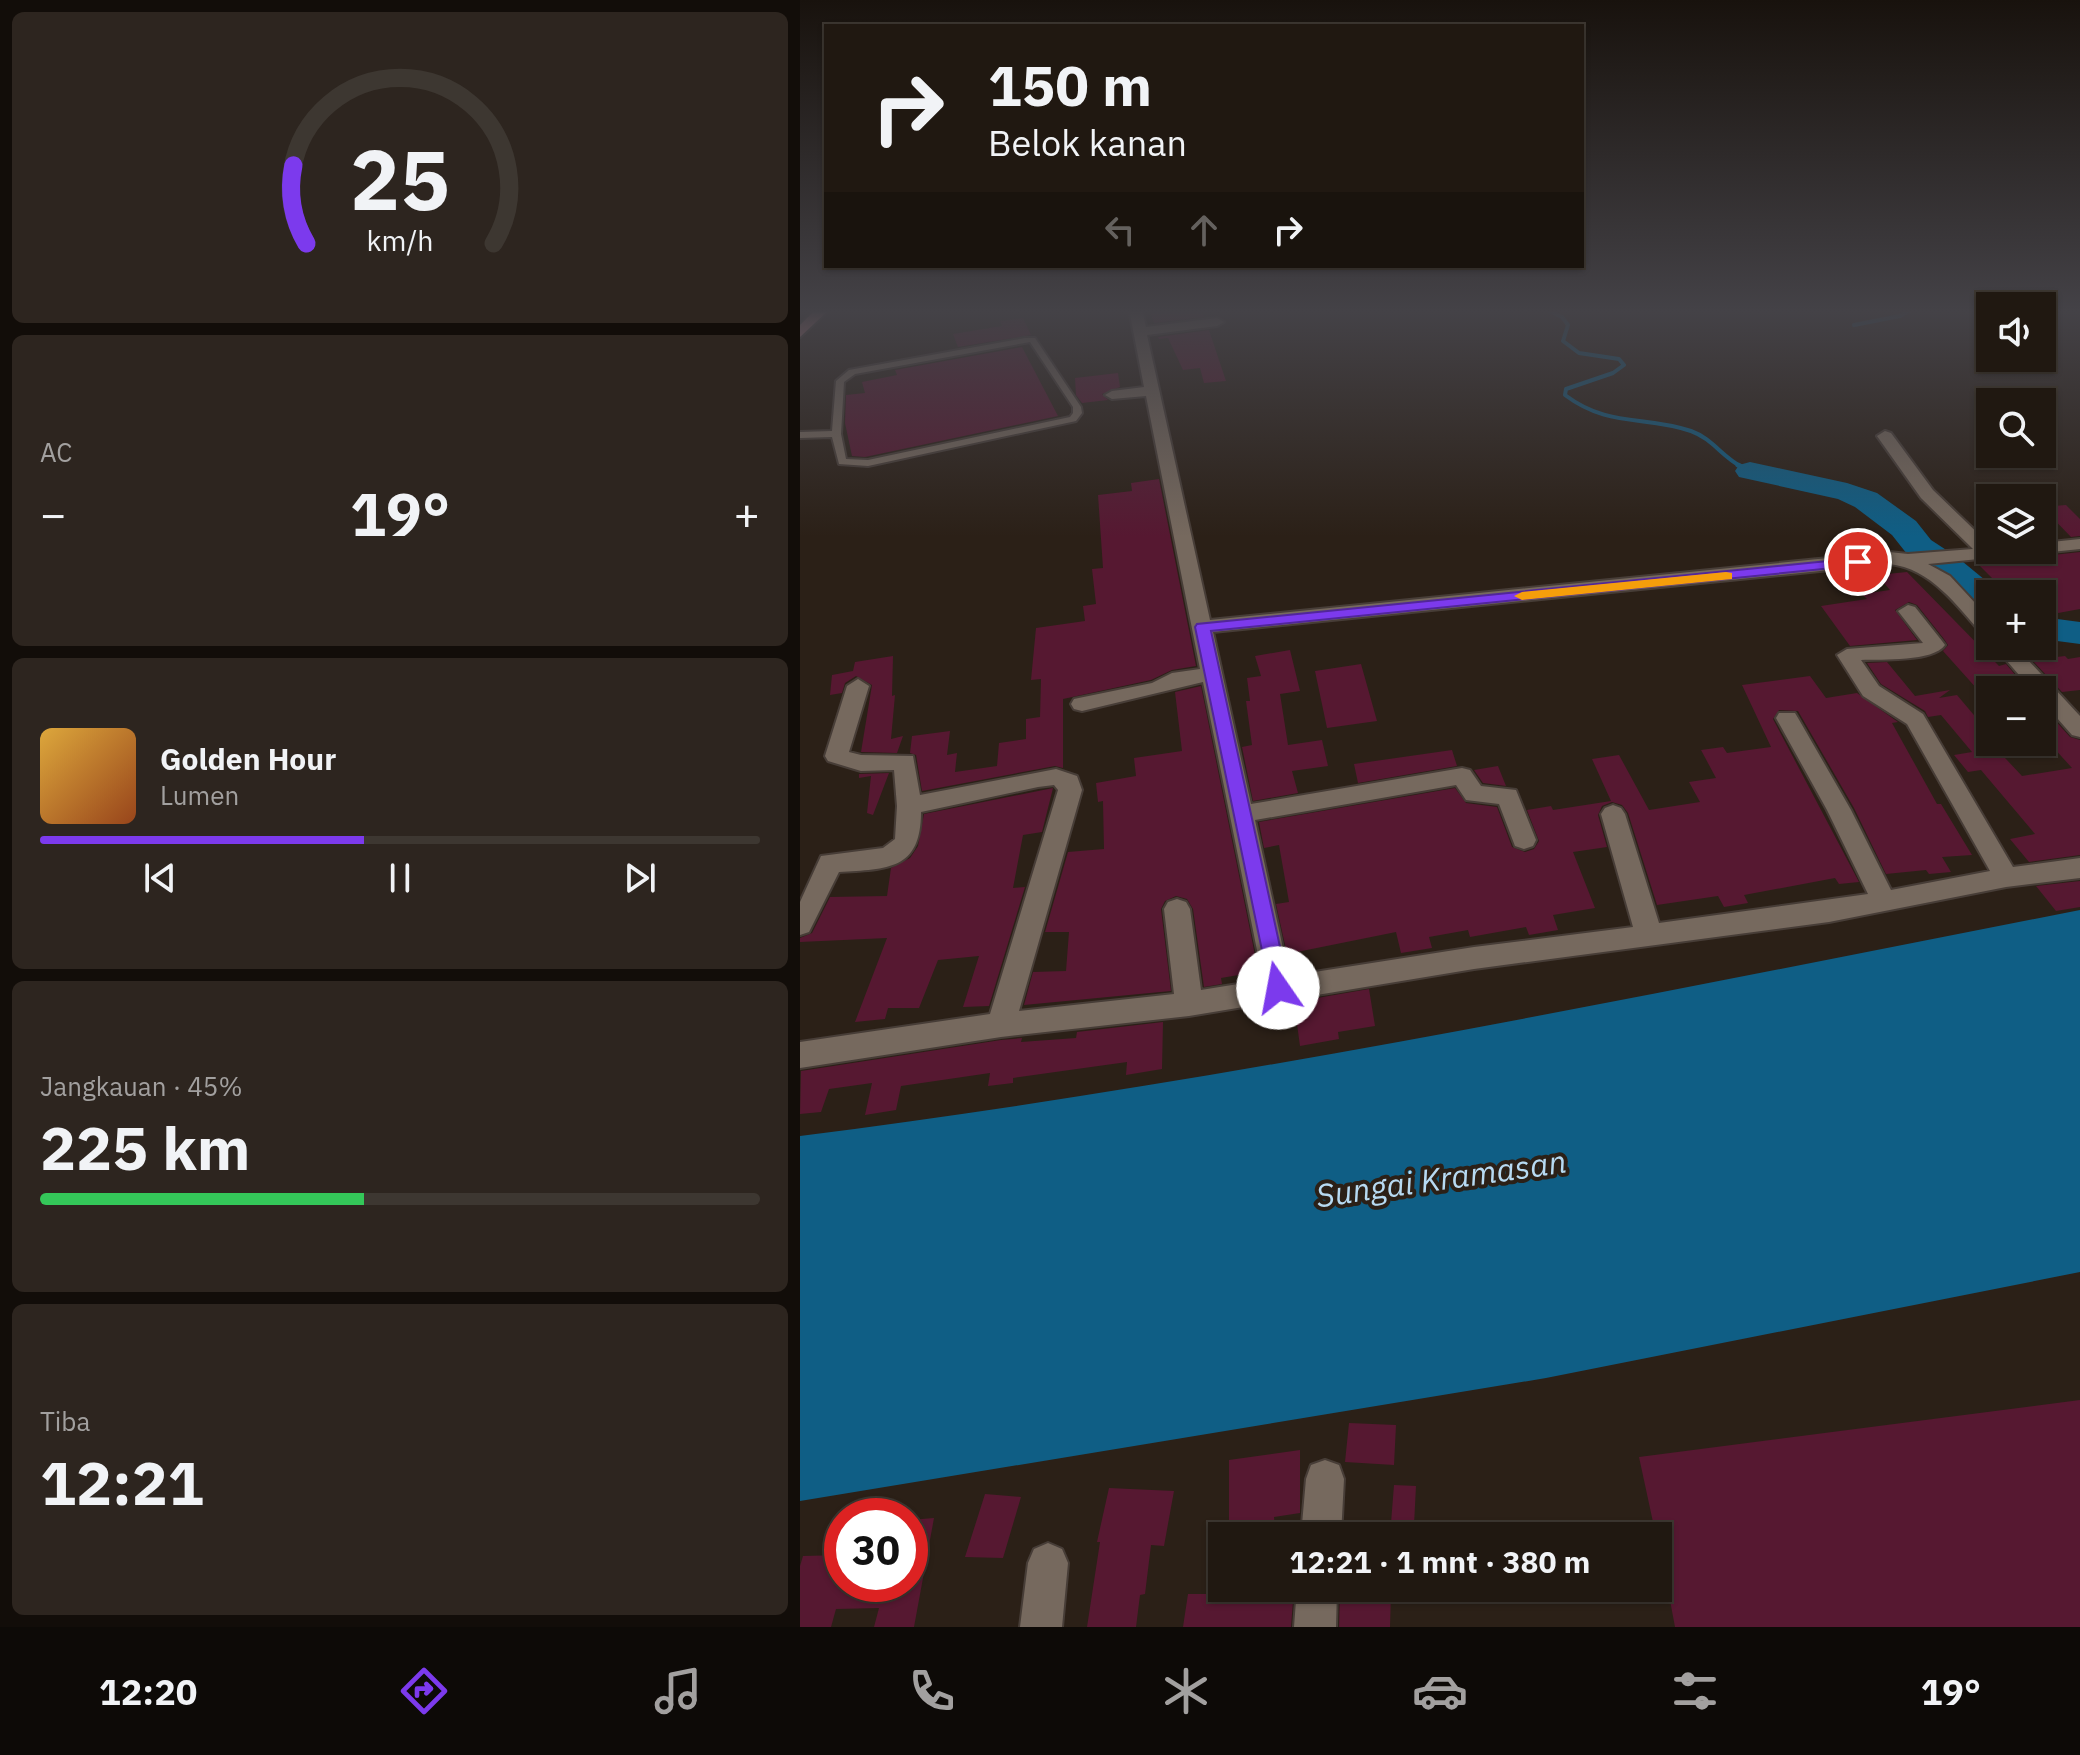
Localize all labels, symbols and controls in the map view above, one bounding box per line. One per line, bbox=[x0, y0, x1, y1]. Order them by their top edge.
text: 150 m bbox=[988, 49, 1152, 121]
icon: right bbox=[856, 56, 960, 160]
text: Belok kanan bbox=[988, 119, 1187, 166]
text: 25 bbox=[350, 124, 450, 232]
icon: left bbox=[1098, 208, 1142, 252]
icon: ahead bbox=[1182, 208, 1226, 252]
icon: right bbox=[1266, 208, 1310, 252]
text: km/h bbox=[366, 222, 434, 259]
map controls bbox=[1976, 292, 2056, 756]
button: sound bbox=[1976, 292, 2056, 372]
button: search bbox=[1976, 388, 2056, 468]
text: AC bbox=[40, 435, 72, 469]
text: 19° bbox=[350, 474, 450, 553]
button: layers bbox=[1976, 484, 2056, 564]
text: − bbox=[40, 485, 66, 542]
text: + bbox=[734, 485, 760, 542]
pin bbox=[1824, 528, 1892, 596]
icon: arrive bbox=[1836, 540, 1880, 584]
button: + bbox=[1976, 580, 2056, 660]
button: − bbox=[1976, 676, 2056, 756]
text: Golden Hour bbox=[160, 739, 336, 778]
text: Lumen bbox=[160, 778, 239, 812]
icon: previous bbox=[138, 856, 182, 900]
icon: pause bbox=[378, 856, 422, 900]
icon: next bbox=[618, 856, 662, 900]
position arrow bbox=[1236, 946, 1320, 1030]
text: Jangkauan · 45% bbox=[40, 1069, 243, 1103]
text: 225 km bbox=[40, 1108, 250, 1187]
water label: Sungai Kramasan bbox=[1313, 1140, 1569, 1216]
text: Tiba bbox=[40, 1404, 90, 1438]
text: 12:21 bbox=[40, 1443, 204, 1522]
speed limit sign: 30 bbox=[824, 1498, 928, 1602]
text: 12:21 · 1 mnt · 380 m bbox=[1290, 1542, 1590, 1581]
icon: directions bbox=[396, 1663, 452, 1719]
icon: music bbox=[650, 1663, 706, 1719]
icon: phone bbox=[904, 1663, 960, 1719]
icon: climate bbox=[1158, 1663, 1214, 1719]
icon: car bbox=[1412, 1663, 1468, 1719]
icon: filters bbox=[1667, 1663, 1723, 1719]
text: 12:20 bbox=[99, 1668, 197, 1715]
text: 19° bbox=[1921, 1668, 1981, 1715]

